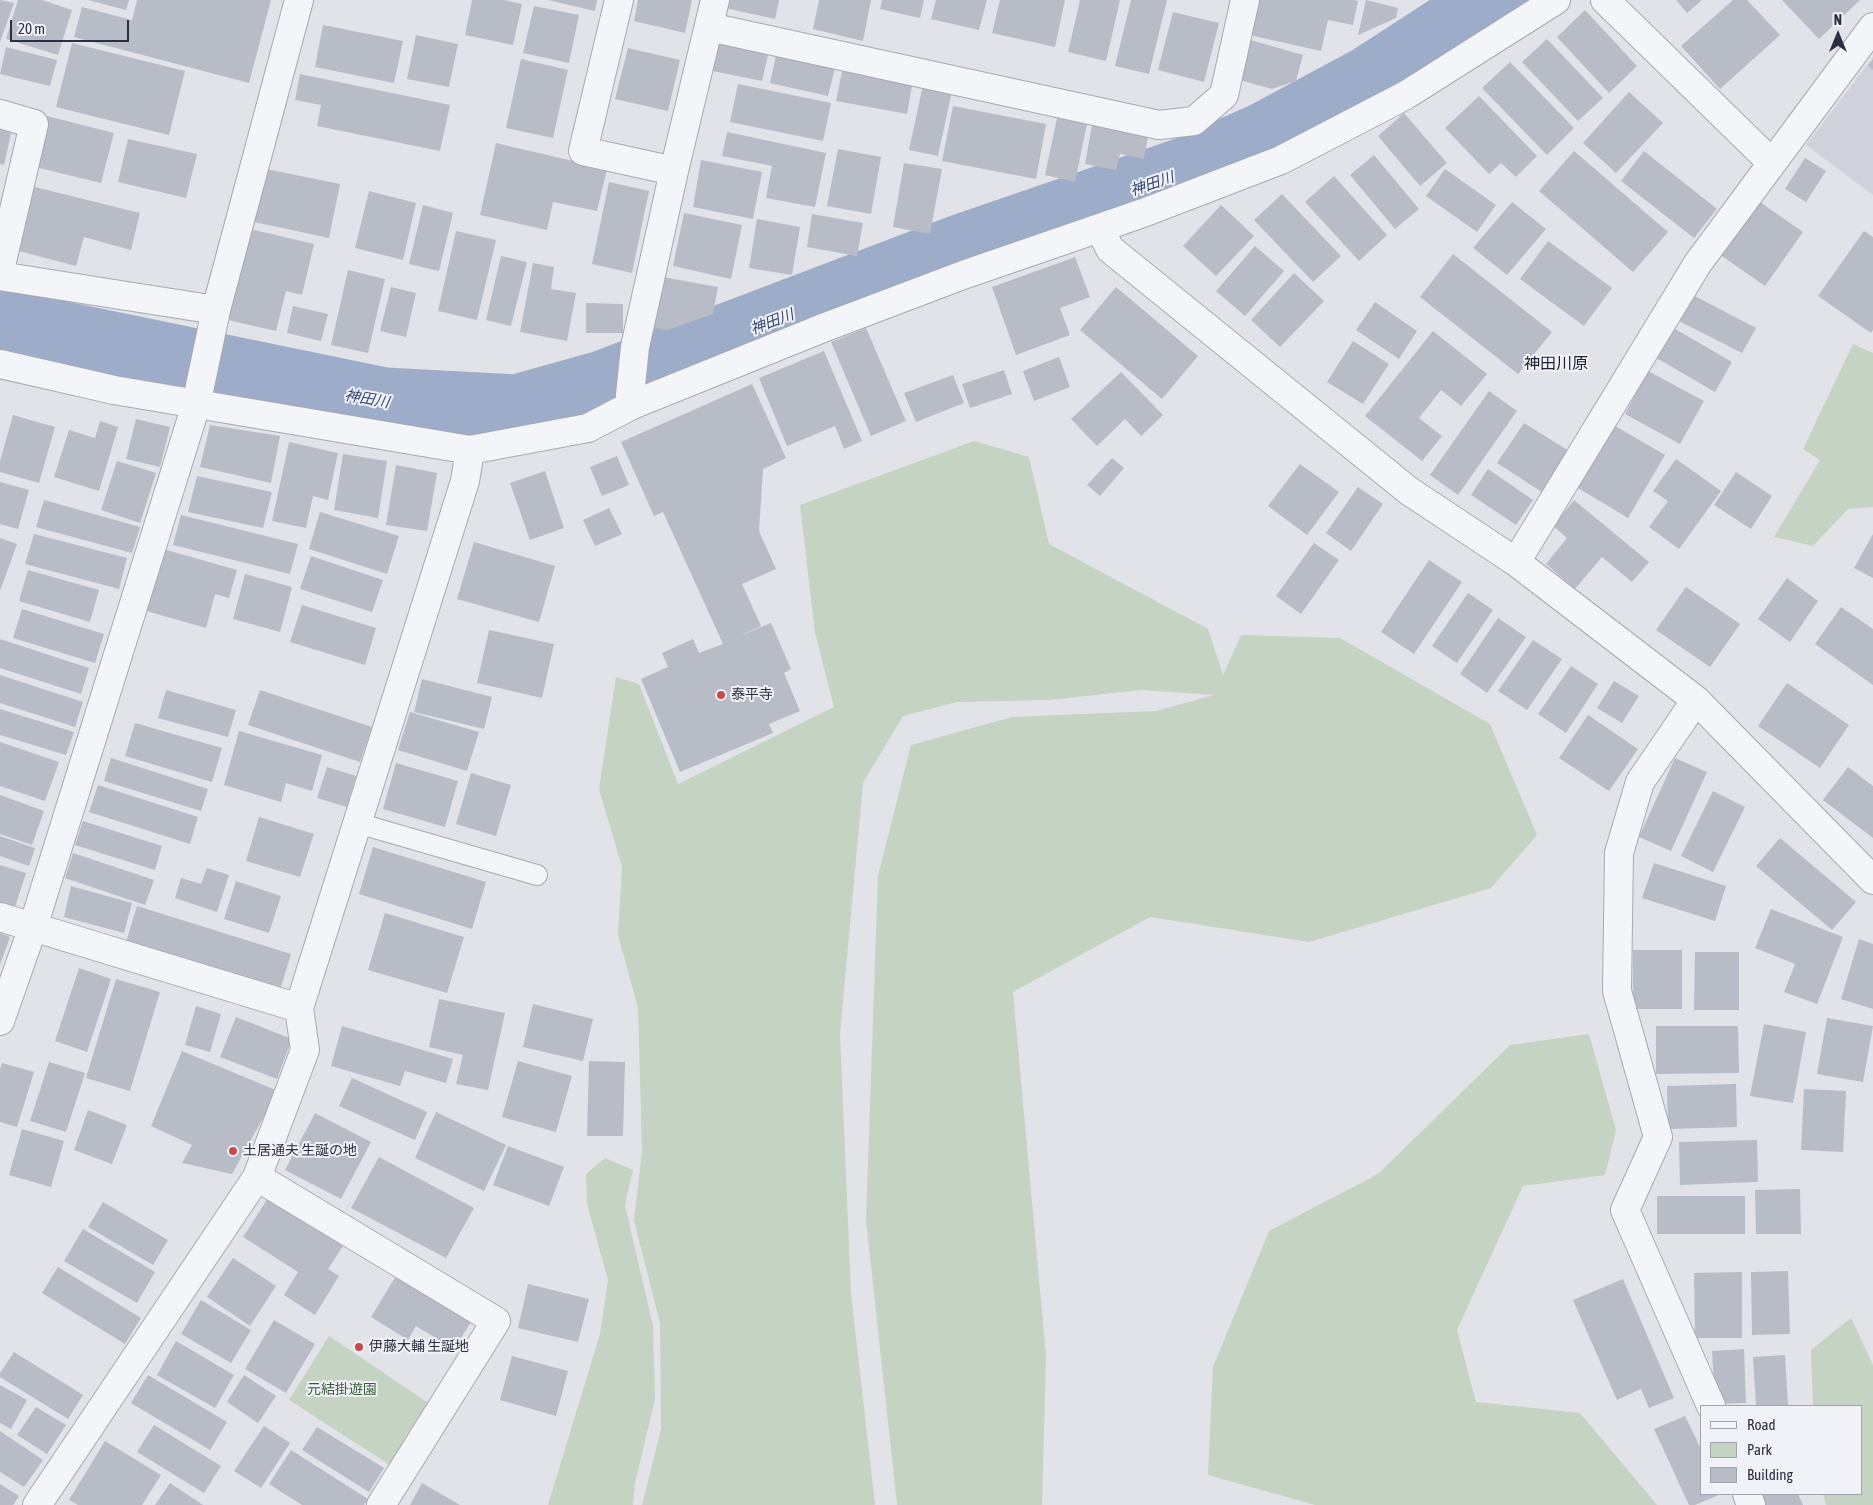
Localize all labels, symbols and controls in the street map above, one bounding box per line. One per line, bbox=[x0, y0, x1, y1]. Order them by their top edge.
scale bar bbox=[12, 10, 131, 42]
north arrow bbox=[1813, 10, 1863, 60]
text: N bbox=[1834, 12, 1842, 28]
text: 20 m bbox=[18, 20, 45, 37]
water label: 神田川 bbox=[1128, 168, 1176, 200]
water label: 神田川 bbox=[748, 306, 796, 338]
district label: 神田川原 bbox=[1524, 354, 1588, 374]
water label: 神田川 bbox=[343, 386, 391, 412]
place label: 泰平寺 bbox=[731, 687, 773, 703]
marker: 泰平寺 bbox=[715, 689, 727, 701]
place label: 土居通夫 生誕の地 bbox=[243, 1143, 357, 1159]
marker: 土居通夫 生誕の地 bbox=[227, 1145, 239, 1157]
place label: 伊藤大輔 生誕地 bbox=[369, 1339, 469, 1355]
marker: 伊藤大輔 生誕地 bbox=[353, 1341, 365, 1353]
park label: 元結掛遊園 bbox=[307, 1382, 377, 1398]
legend bbox=[1700, 1405, 1863, 1495]
text: Road bbox=[1747, 1416, 1776, 1433]
text: Park bbox=[1747, 1441, 1772, 1458]
text: Building bbox=[1747, 1466, 1793, 1483]

